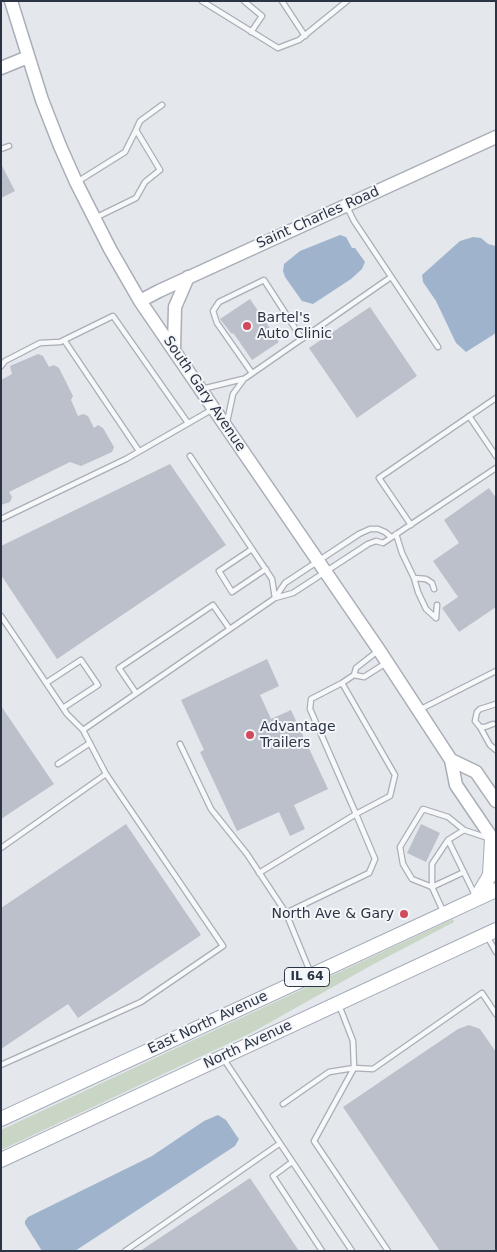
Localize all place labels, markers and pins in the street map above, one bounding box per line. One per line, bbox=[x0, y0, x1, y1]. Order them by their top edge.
place label: Bartel's Auto Clinic bbox=[257, 310, 332, 342]
marker: Bartel's Auto Clinic bbox=[241, 320, 253, 332]
place label: Advantage Trailers bbox=[260, 719, 336, 752]
marker: Advantage Trailers bbox=[244, 729, 256, 741]
place label: North Ave & Gary bbox=[271, 906, 394, 922]
marker: North Ave & Gary bbox=[398, 908, 410, 920]

